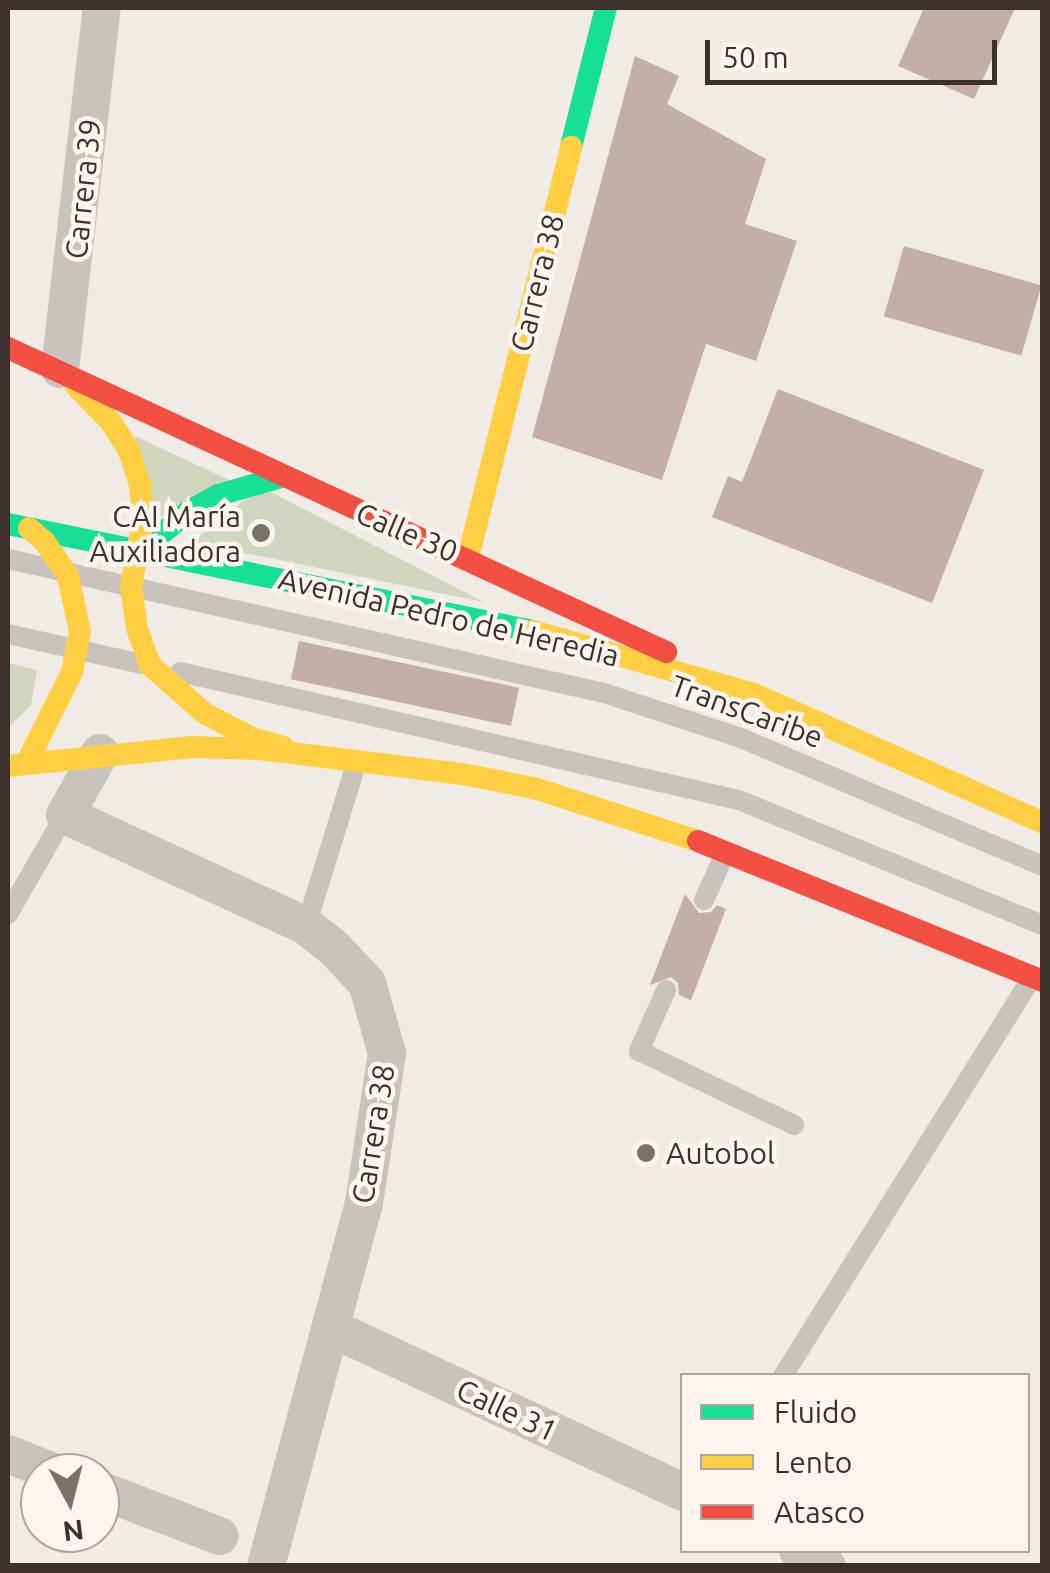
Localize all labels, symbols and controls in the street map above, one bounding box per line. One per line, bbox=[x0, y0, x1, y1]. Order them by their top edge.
scale bar bbox=[710, 20, 1002, 82]
text: 50 m bbox=[722, 40, 789, 74]
street label: Carrera 39 bbox=[58, 117, 108, 261]
street label: Carrera 38 bbox=[503, 210, 571, 356]
street label: Calle 30 bbox=[351, 495, 463, 569]
place label: CAI María Auxiliadora bbox=[90, 498, 241, 568]
marker: CAI María Auxiliadora bbox=[250, 522, 272, 544]
street label: Avenida Pedro de Heredia bbox=[275, 560, 623, 674]
street label: TransCaribe bbox=[666, 667, 828, 755]
street label: Carrera 38 bbox=[344, 1062, 402, 1206]
place label: Autobol bbox=[666, 1135, 775, 1171]
marker: Autobol bbox=[635, 1142, 657, 1164]
street label: Calle 31 bbox=[451, 1371, 563, 1449]
legend bbox=[680, 1373, 1030, 1553]
text: Fluido bbox=[774, 1395, 857, 1429]
text: Lento bbox=[774, 1445, 852, 1479]
north arrow bbox=[20, 1453, 120, 1553]
text: Atasco bbox=[774, 1495, 865, 1529]
text: N bbox=[61, 1515, 86, 1548]

